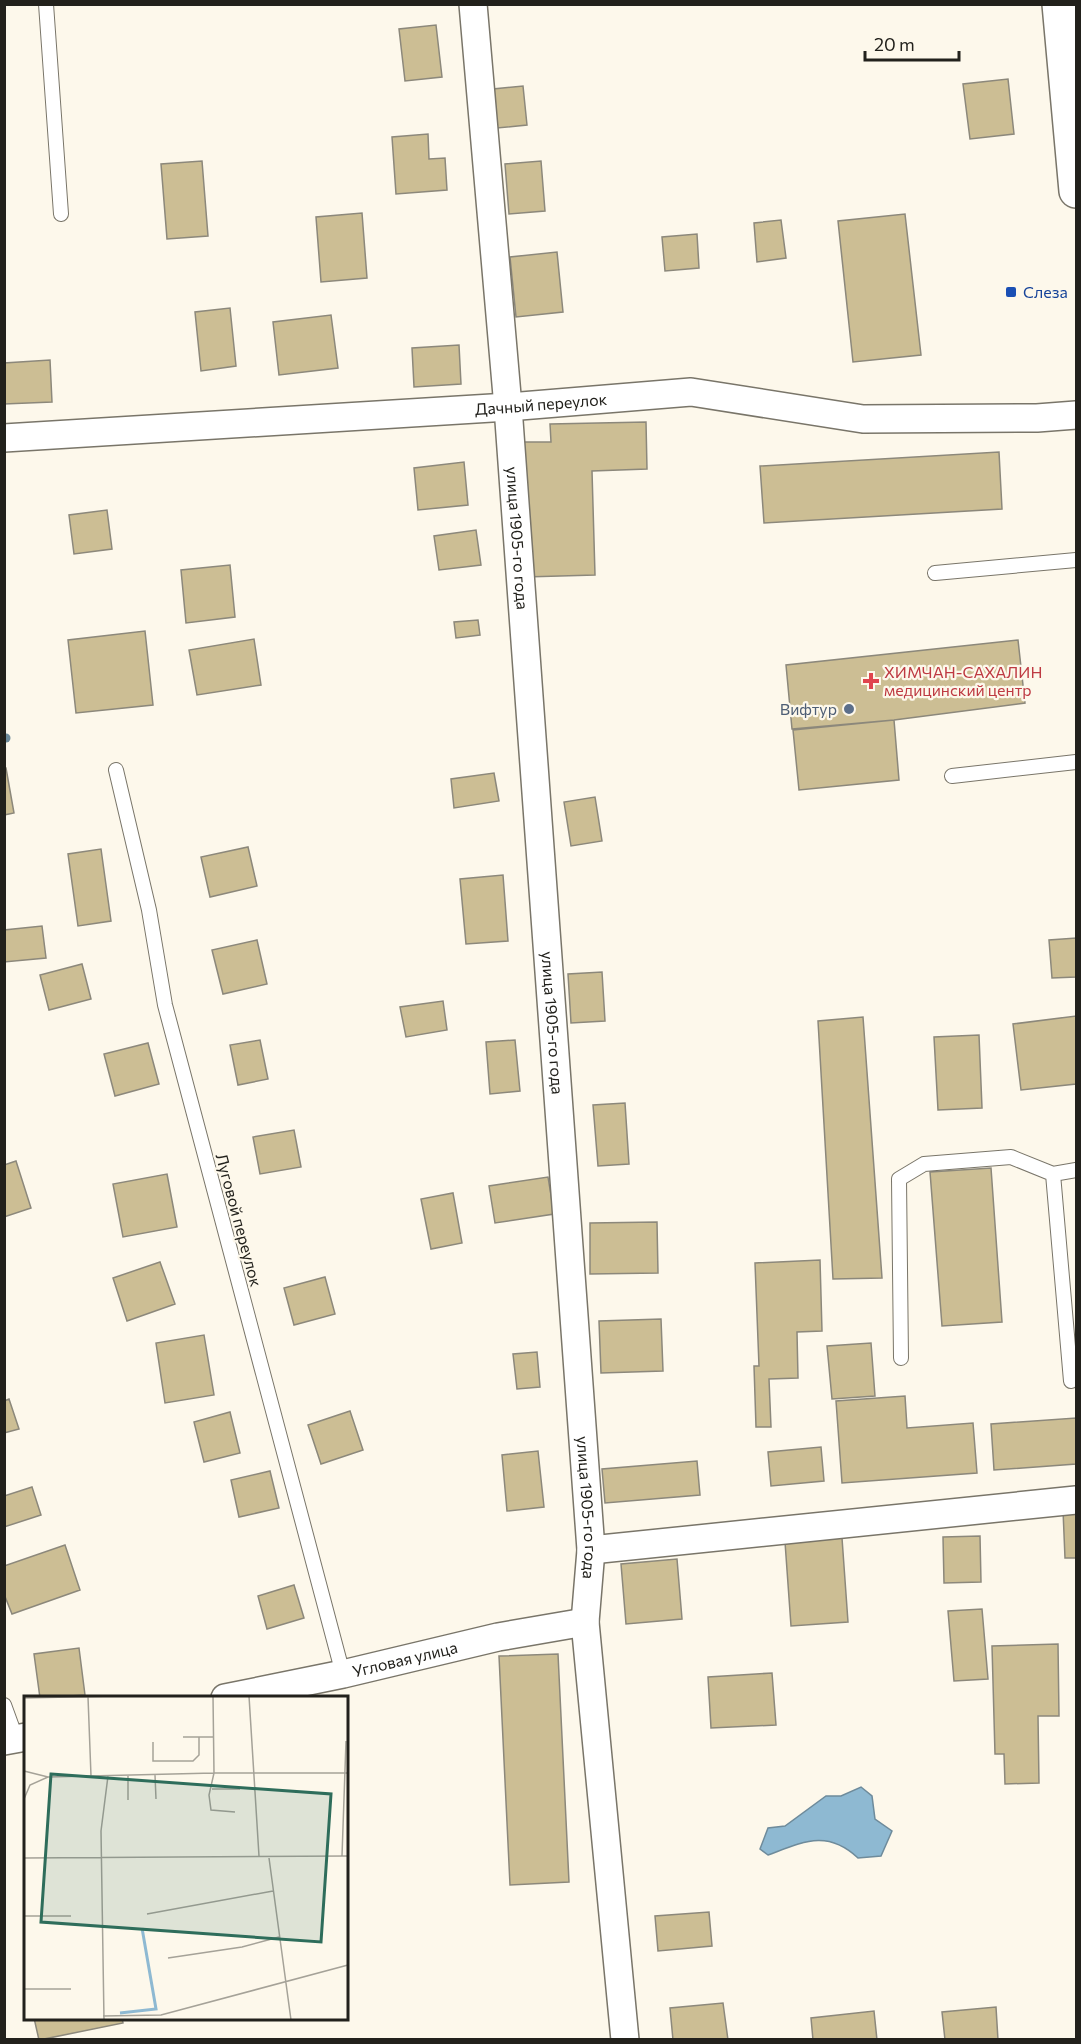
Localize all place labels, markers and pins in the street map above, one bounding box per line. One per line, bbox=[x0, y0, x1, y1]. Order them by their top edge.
place label: Слеза bbox=[1023, 282, 1068, 301]
marker: Слеза bbox=[1004, 285, 1018, 299]
place label: ХИМЧАН-САХАЛИН медицинский центр bbox=[884, 662, 1042, 699]
marker: ХИМЧАН-САХАЛИН медицинский центр bbox=[862, 672, 880, 690]
place label: Вифтур bbox=[780, 699, 837, 718]
marker: Вифтур bbox=[842, 702, 856, 716]

